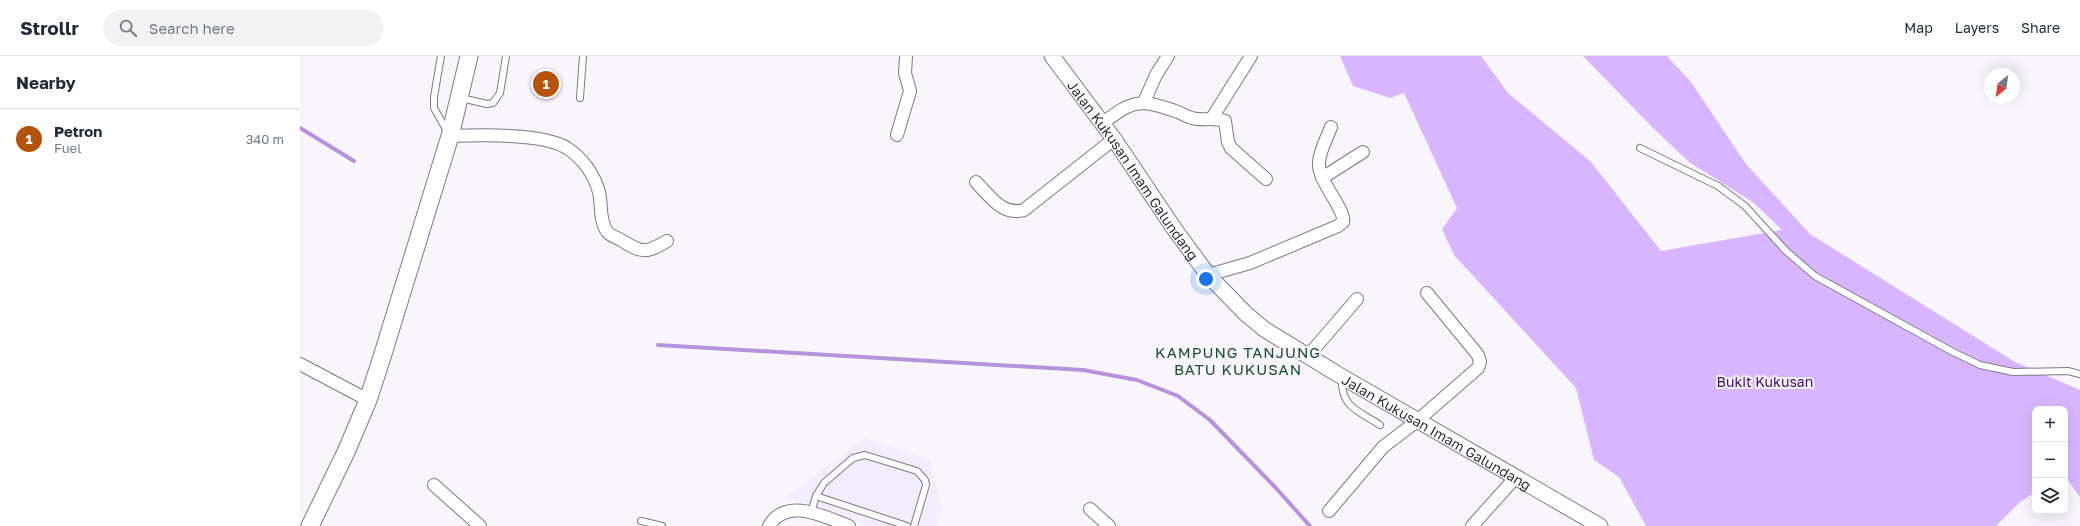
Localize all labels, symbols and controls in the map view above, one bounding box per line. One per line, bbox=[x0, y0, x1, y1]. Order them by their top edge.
search box bbox=[103, 10, 383, 46]
text: Strollr bbox=[20, 16, 79, 39]
icon: search bbox=[117, 17, 139, 39]
text: Search here bbox=[149, 19, 235, 37]
text: Map bbox=[1904, 19, 1933, 36]
text: Layers bbox=[1955, 19, 1999, 36]
text: Share bbox=[2021, 19, 2060, 36]
north arrow bbox=[1984, 68, 2020, 104]
pin: 1 bbox=[533, 69, 559, 99]
text: Nearby bbox=[16, 72, 76, 93]
street label: Jalan Kukusan Imam Galundang bbox=[1064, 77, 1202, 263]
text: Petron bbox=[54, 122, 102, 140]
text: 1 bbox=[26, 131, 32, 147]
text: 340 m bbox=[246, 131, 284, 147]
text: Fuel bbox=[54, 140, 81, 156]
your location bbox=[1196, 269, 1216, 289]
district label: KAMPUNG TANJUNG BATU KUKUSAN bbox=[1155, 343, 1321, 378]
street label: Jalan Kukusan Imam Galundang bbox=[1339, 370, 1535, 493]
park label: Bukit Kukusan bbox=[1717, 373, 1813, 390]
map controls bbox=[2032, 406, 2068, 514]
button: + bbox=[2032, 406, 2068, 442]
button: − bbox=[2032, 442, 2068, 478]
button: layers bbox=[2032, 478, 2068, 514]

